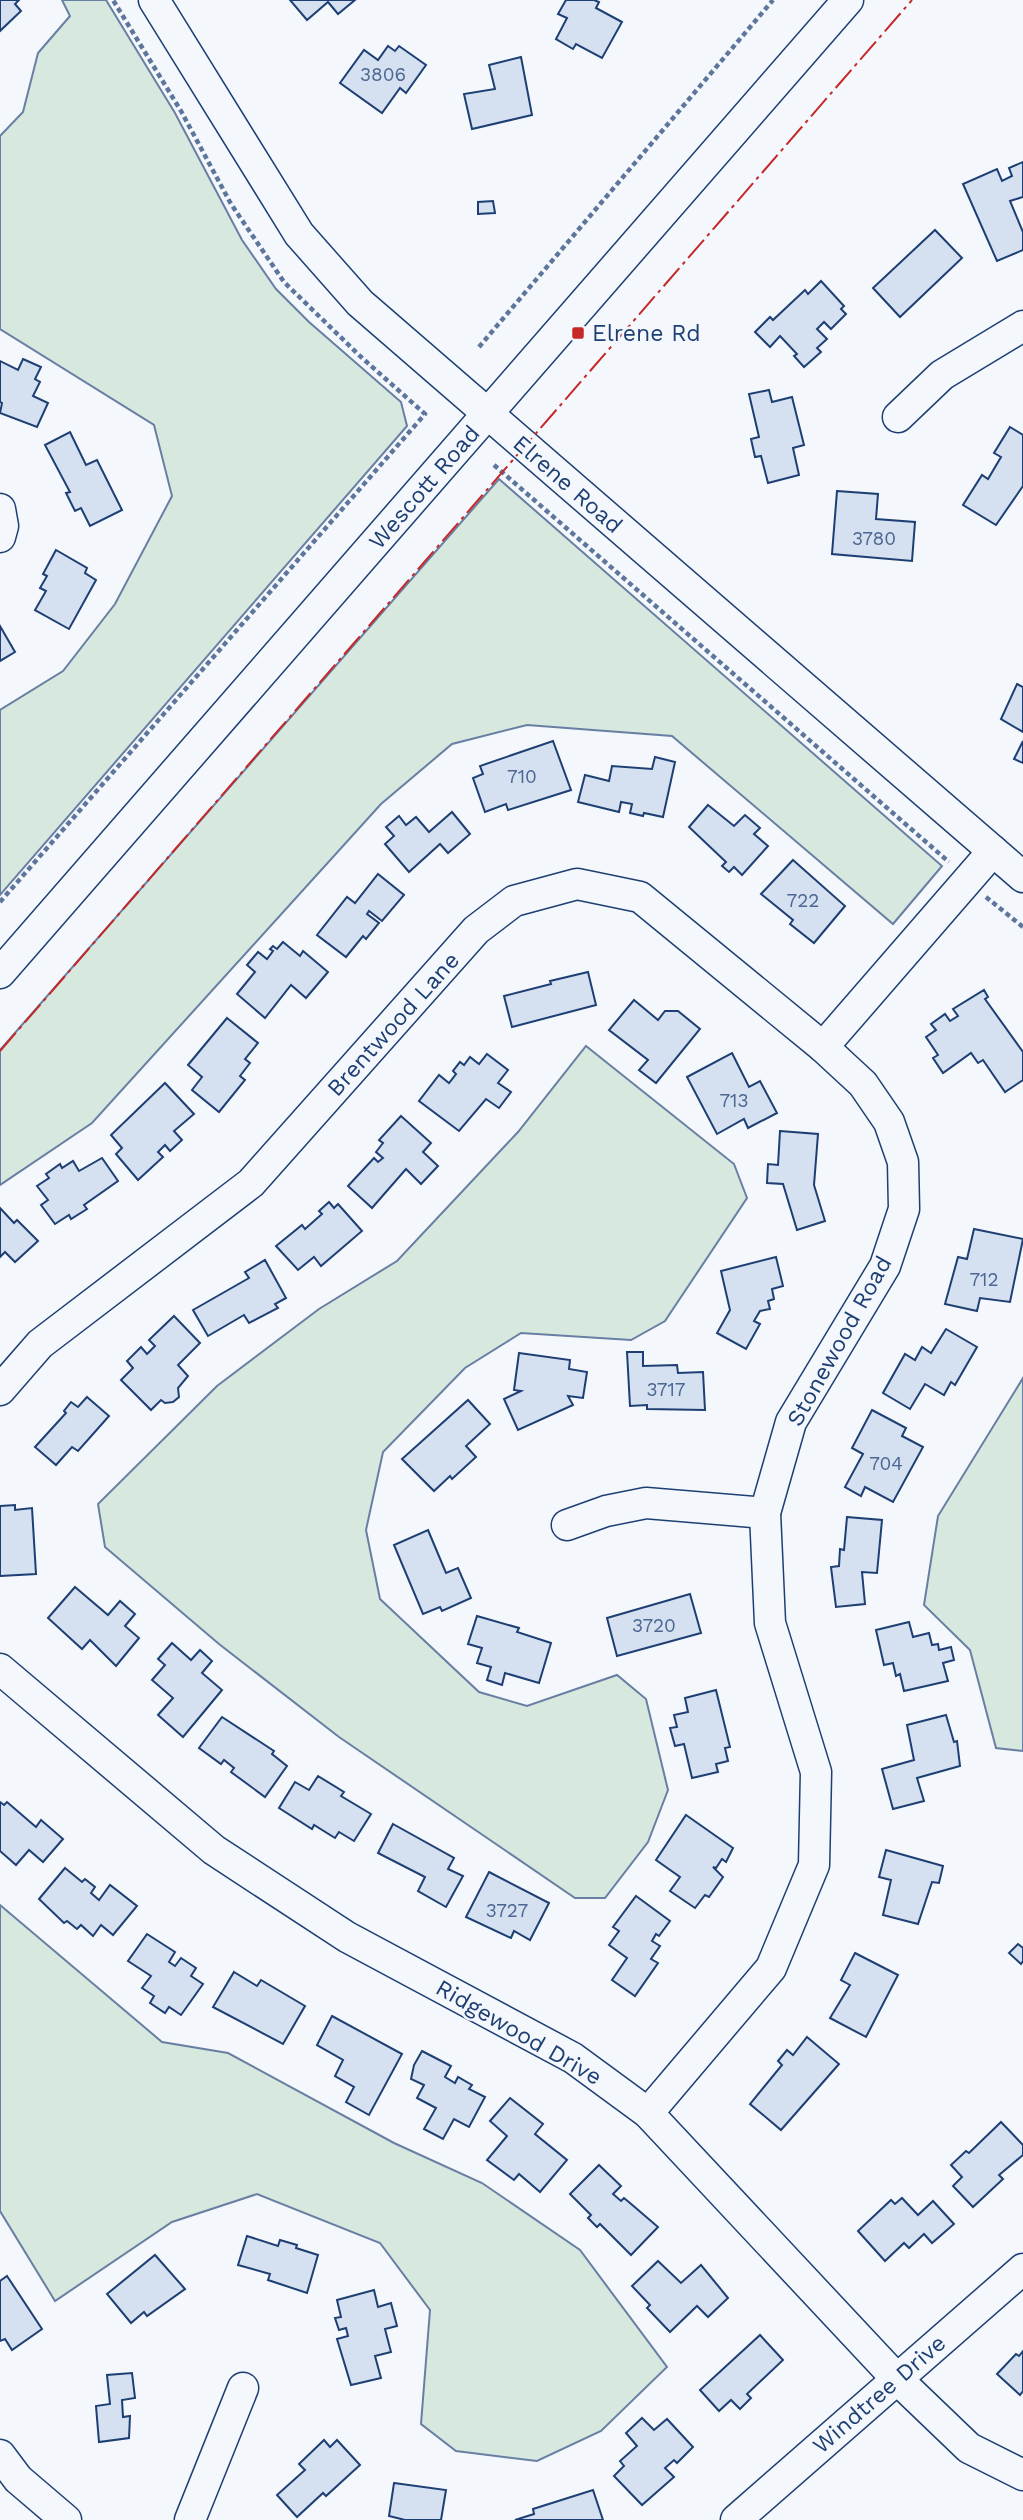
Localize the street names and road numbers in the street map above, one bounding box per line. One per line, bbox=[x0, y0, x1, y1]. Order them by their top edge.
street label: Wescott Road bbox=[363, 420, 485, 555]
street label: Elrene Road bbox=[508, 430, 628, 539]
street label: Brentwood Lane bbox=[322, 947, 465, 1102]
street label: Stonewood Road bbox=[782, 1251, 897, 1431]
street label: Ridgewood Drive bbox=[431, 1974, 606, 2091]
street label: Windtree Drive bbox=[807, 2329, 951, 2459]

